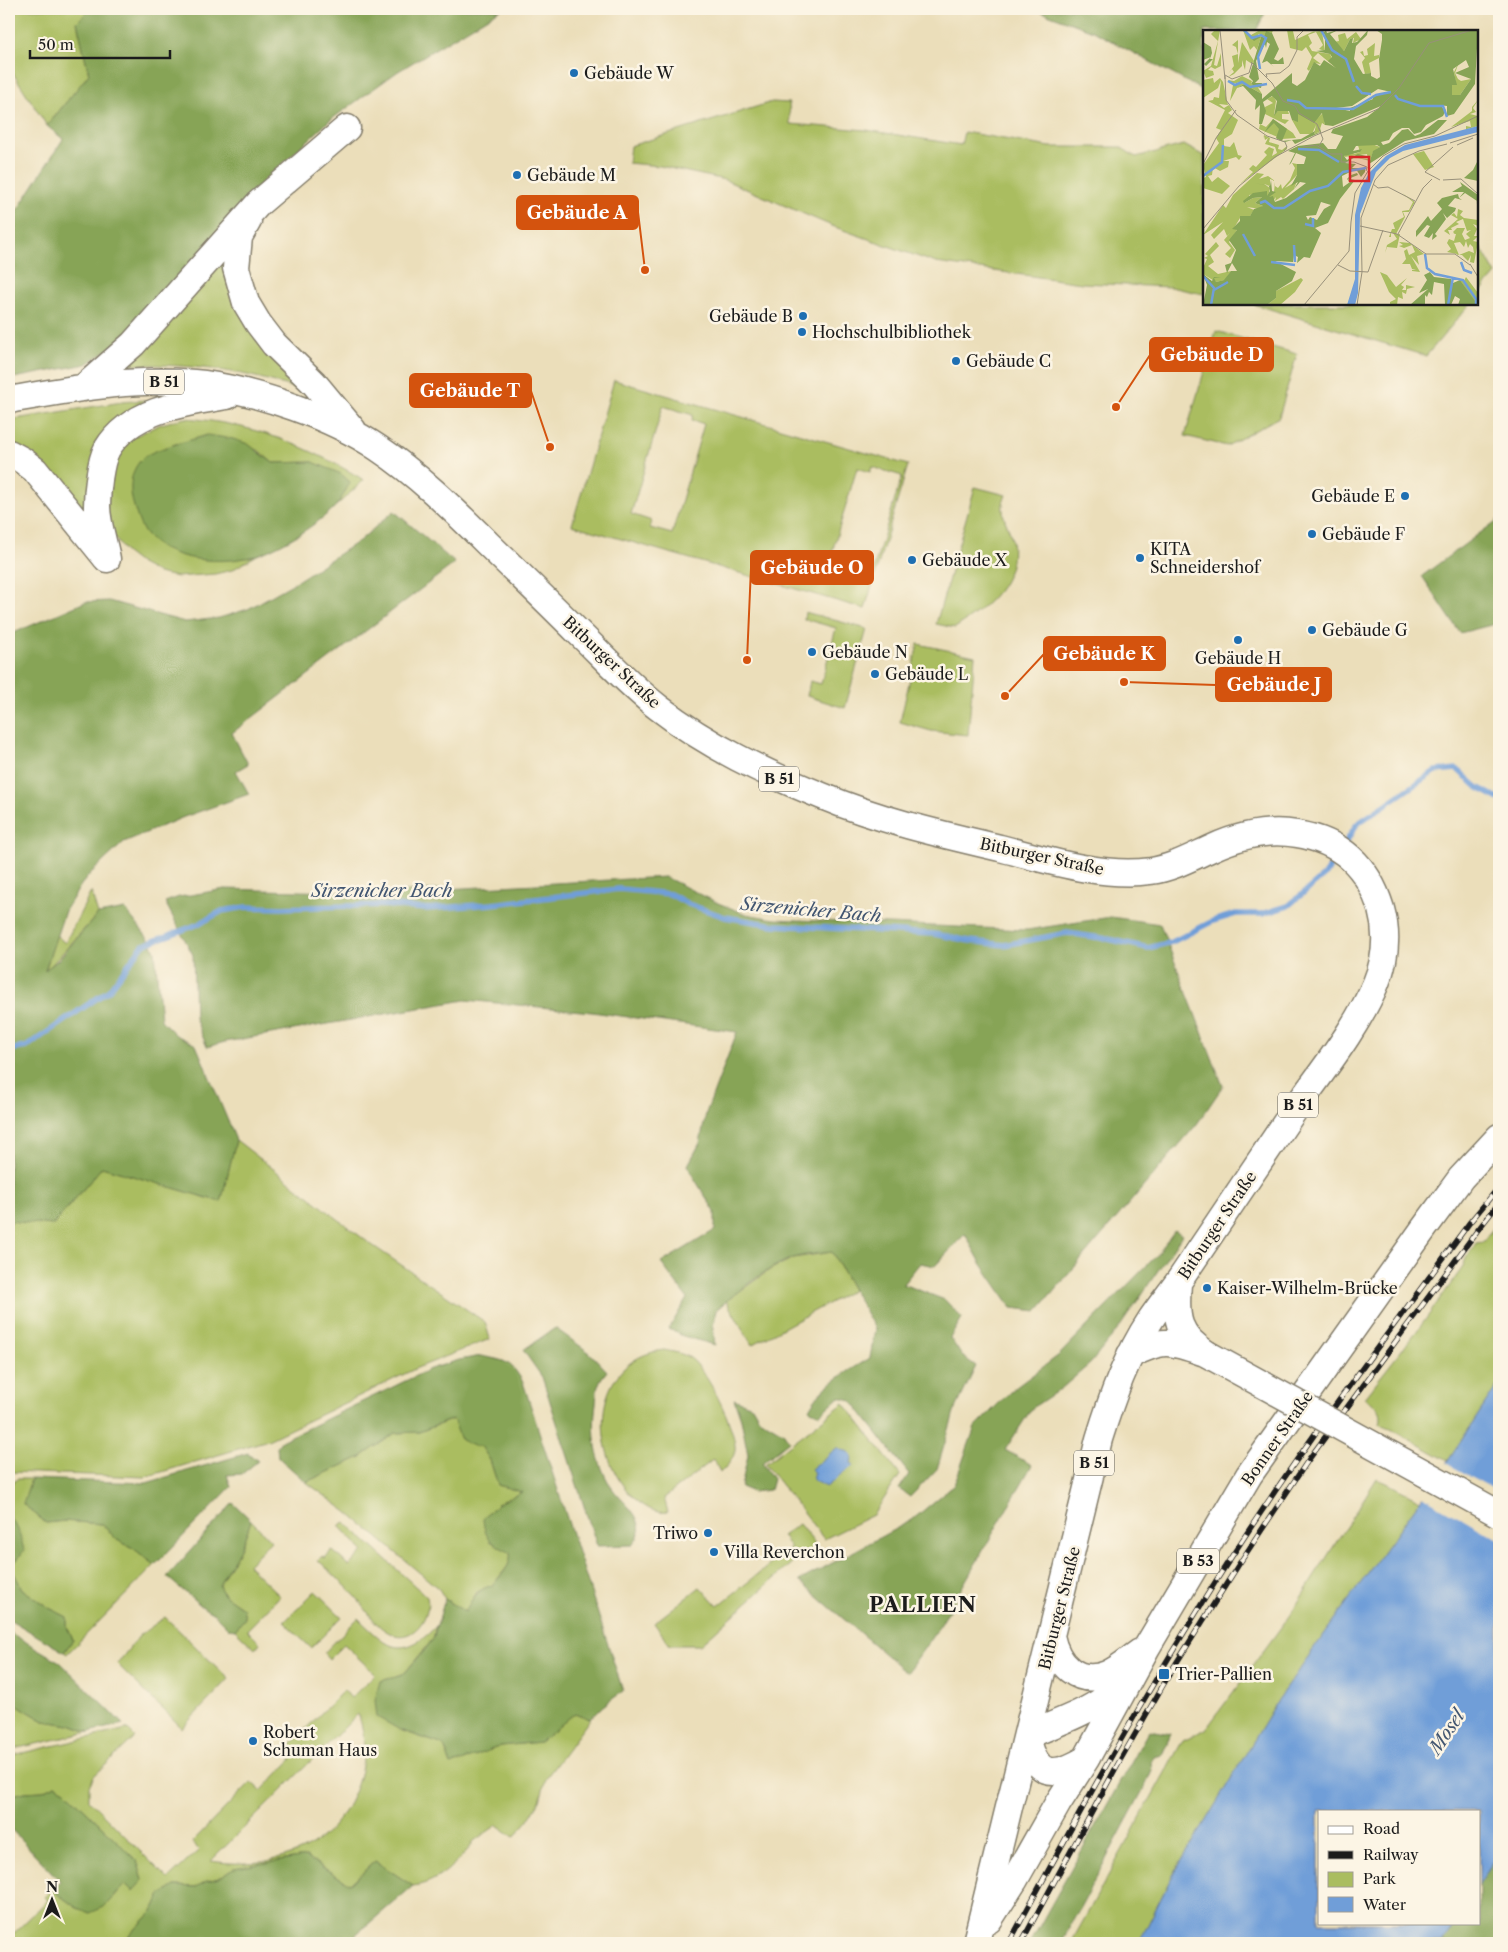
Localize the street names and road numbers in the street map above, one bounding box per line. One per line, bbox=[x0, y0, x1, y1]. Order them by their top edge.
road number: B 51 bbox=[144, 370, 184, 394]
street label: Bitburger Straße bbox=[559, 612, 665, 712]
road number: B 51 bbox=[759, 766, 799, 792]
street label: Bitburger Straße bbox=[978, 833, 1106, 879]
road number: B 51 bbox=[1278, 1092, 1318, 1118]
street label: Bitburger Straße bbox=[1173, 1167, 1261, 1283]
street label: Bonner Straße bbox=[1237, 1387, 1317, 1489]
road number: B 51 bbox=[1074, 1450, 1114, 1476]
street label: Bitburger Straße bbox=[1034, 1544, 1084, 1672]
road number: B 53 bbox=[1177, 1548, 1219, 1574]

